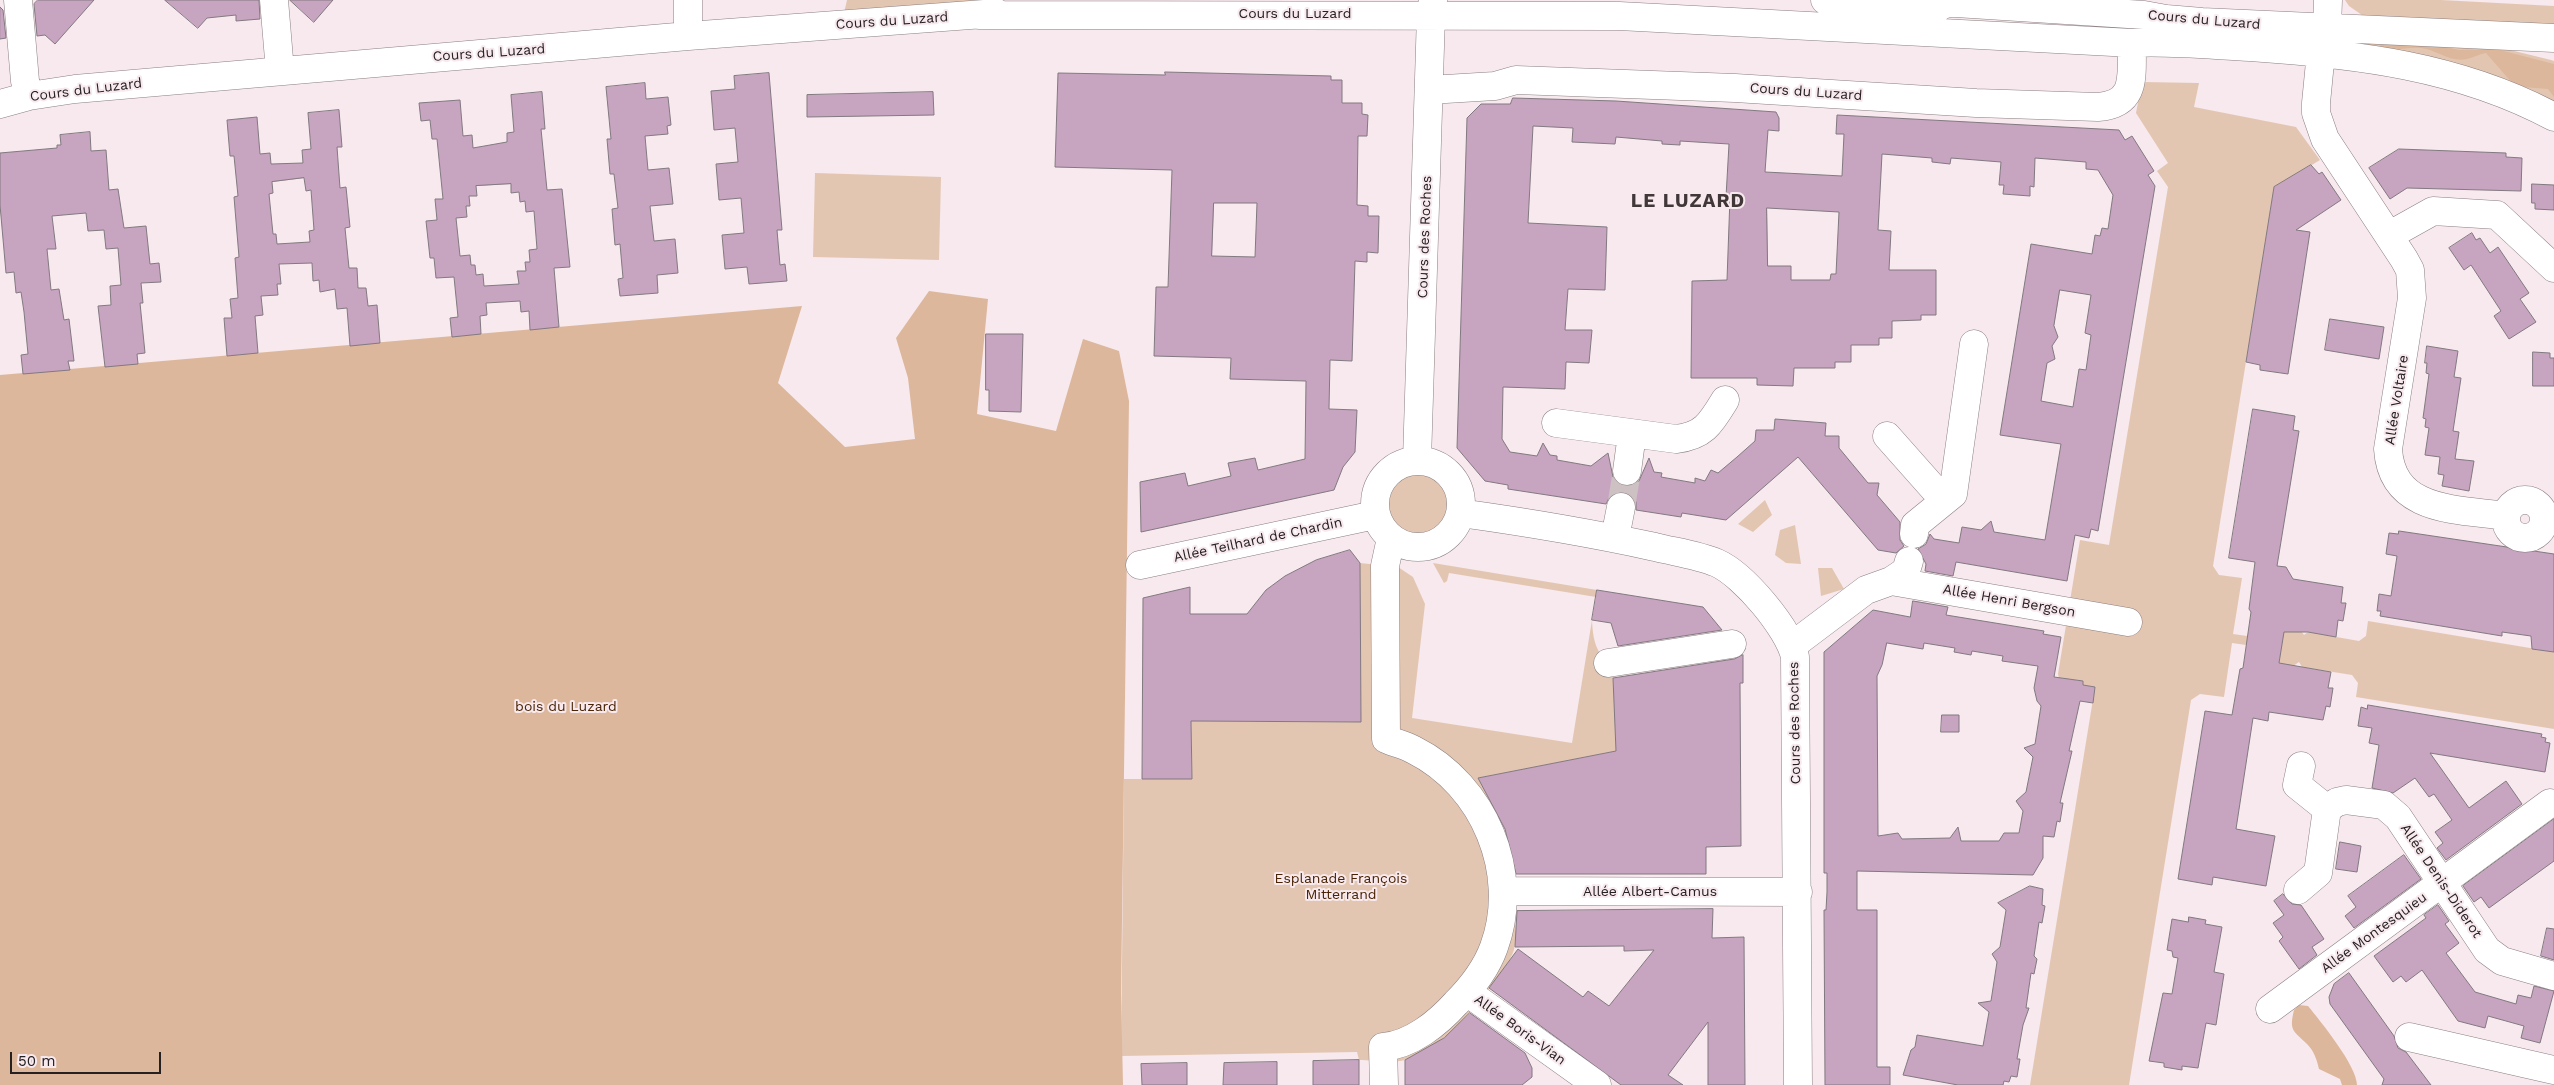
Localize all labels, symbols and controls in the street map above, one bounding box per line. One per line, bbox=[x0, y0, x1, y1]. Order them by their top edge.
street label: Cours du Luzard bbox=[1239, 6, 1351, 22]
street label: Cours du Luzard bbox=[2147, 7, 2261, 33]
street label: Cours du Luzard bbox=[835, 9, 949, 33]
street label: Cours du Luzard bbox=[432, 41, 546, 65]
street label: Cours du Luzard bbox=[29, 75, 143, 105]
street label: Cours du Luzard bbox=[1749, 80, 1863, 104]
street label: Cours des Roches bbox=[1414, 175, 1436, 299]
district label: LE LUZARD bbox=[1630, 190, 1746, 212]
street label: Allée Voltaire bbox=[2382, 354, 2412, 446]
street label: Allée Teilhard de Chardin bbox=[1172, 514, 1344, 566]
street label: Allée Henri Bergson bbox=[1941, 581, 2077, 621]
street label: Cours des Roches bbox=[1786, 662, 1804, 784]
park label: bois du Luzard bbox=[515, 699, 617, 715]
street label: Allée Denis-Diderot bbox=[2397, 821, 2485, 941]
park label: Esplanade François Mitterrand bbox=[1275, 871, 1407, 904]
street label: Allée Albert-Camus bbox=[1583, 884, 1717, 900]
street label: Allée Montesquieu bbox=[2318, 889, 2430, 977]
street label: Allée Boris-Vian bbox=[1471, 991, 1569, 1069]
scale bar bbox=[12, 1042, 164, 1074]
text: 50 m bbox=[18, 1052, 55, 1070]

